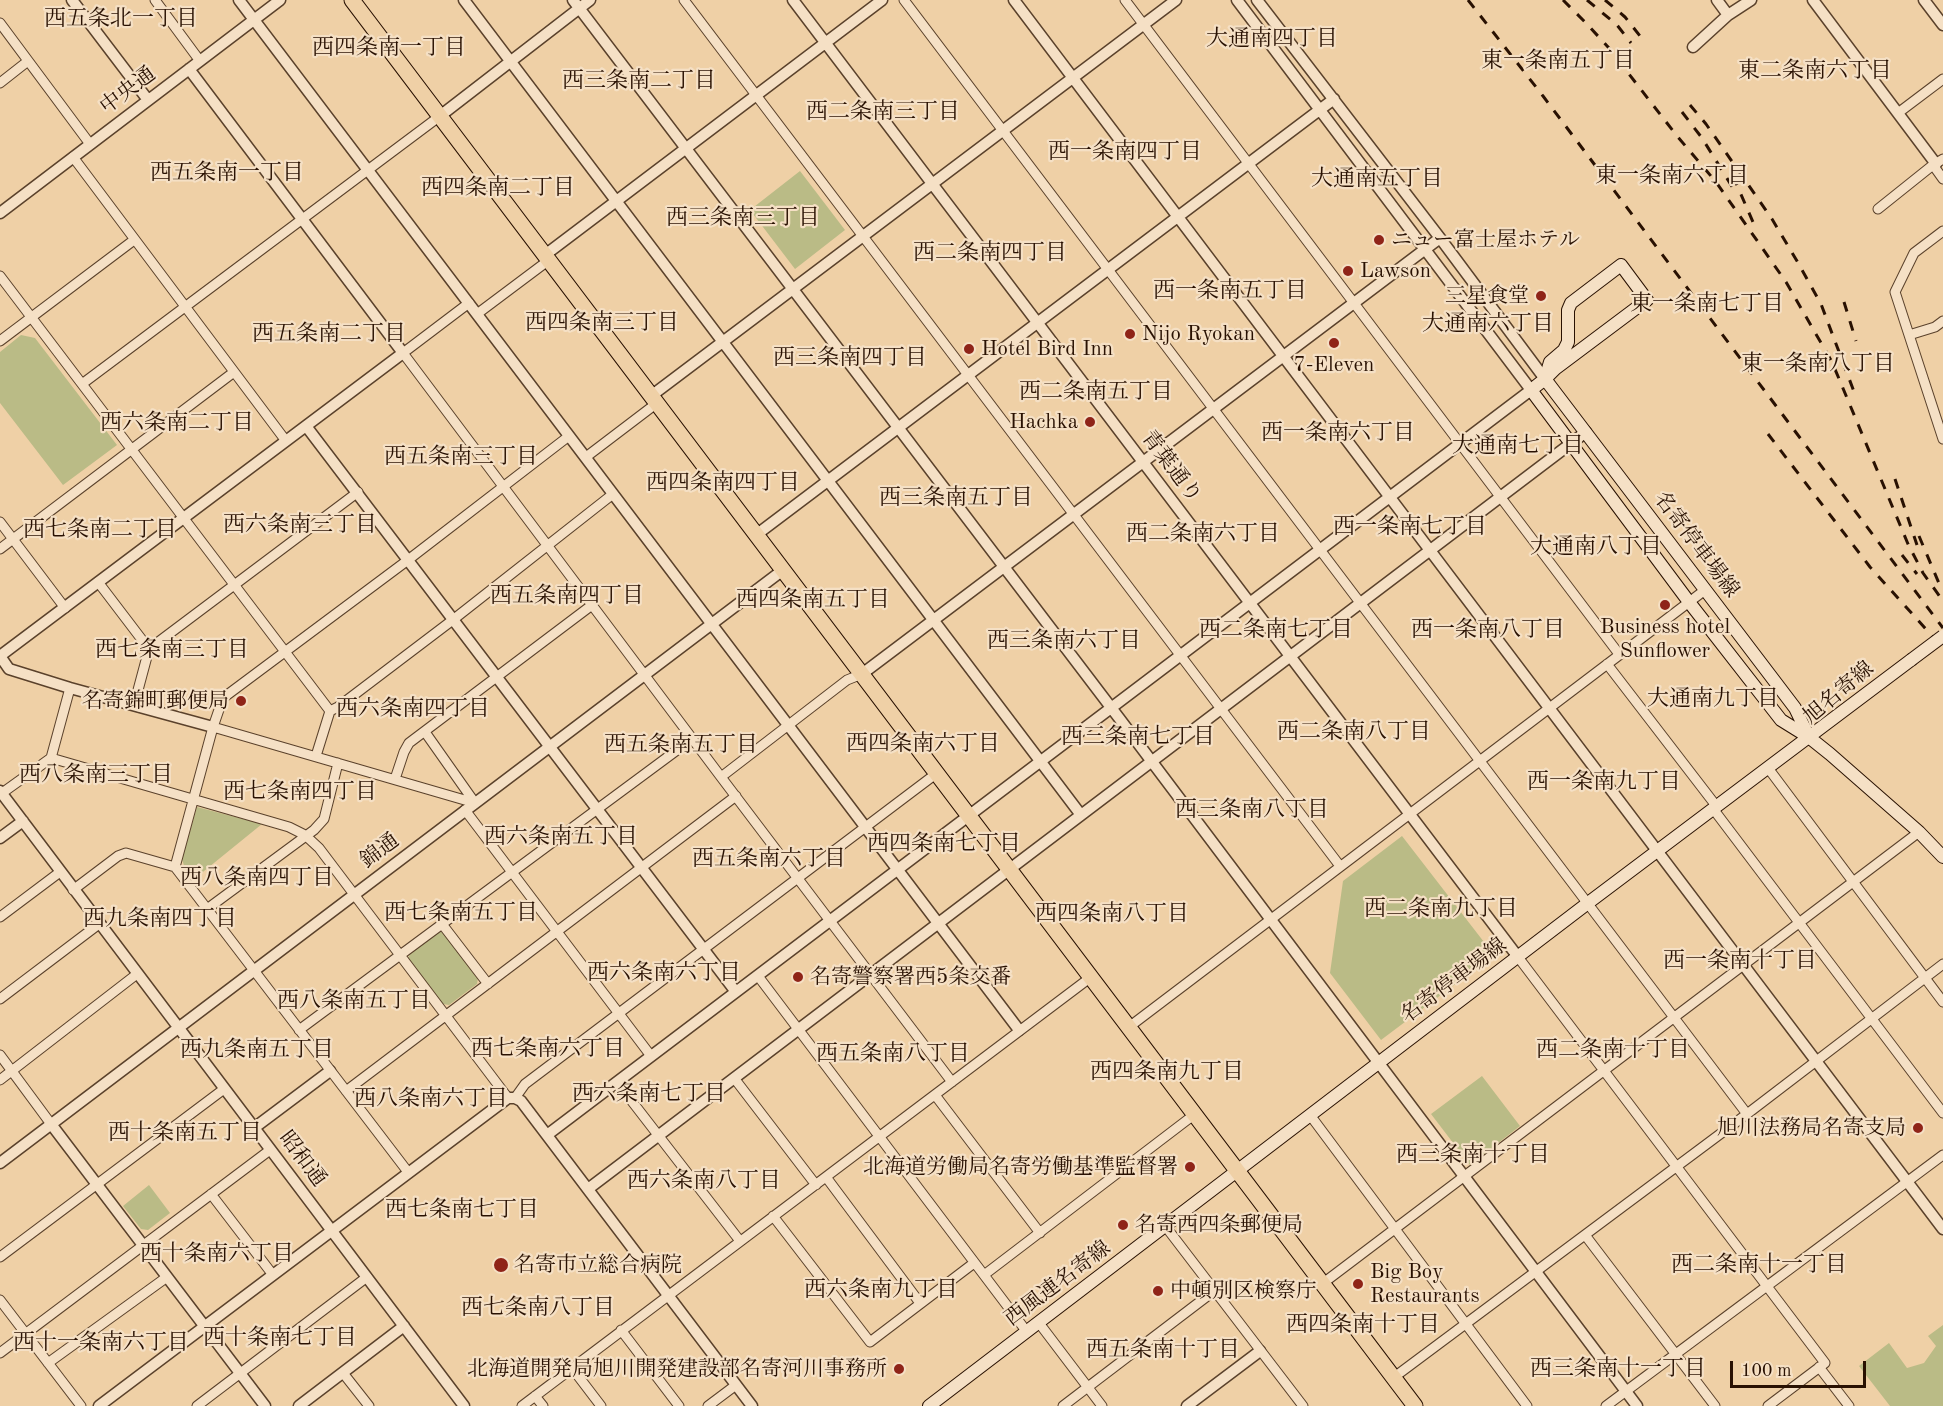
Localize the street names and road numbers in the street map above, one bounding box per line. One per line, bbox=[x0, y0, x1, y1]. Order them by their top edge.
street label: 中央通 bbox=[95, 62, 161, 120]
street label: 青葉通り bbox=[1136, 426, 1206, 508]
street label: 名寄停車場線 bbox=[1648, 487, 1744, 603]
street label: 旭名寄線 bbox=[1799, 656, 1879, 730]
street label: 錦通 bbox=[356, 828, 404, 874]
street label: 名寄停車場線 bbox=[1396, 933, 1512, 1029]
street label: 昭和通 bbox=[273, 1126, 331, 1192]
street label: 西風連名寄線 bbox=[1000, 1236, 1116, 1332]

